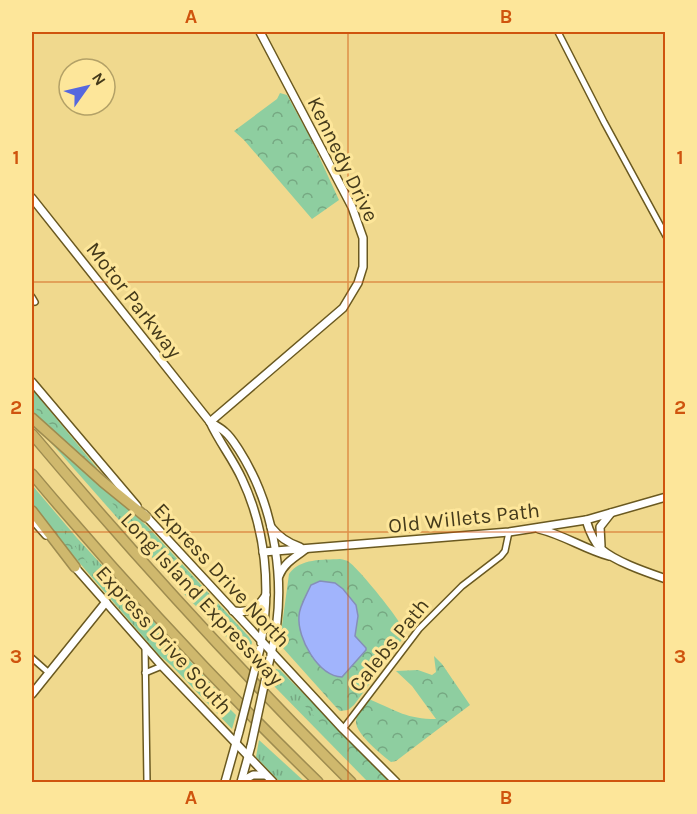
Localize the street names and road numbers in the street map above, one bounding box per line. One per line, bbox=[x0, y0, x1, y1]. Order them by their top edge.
street label: Kennedy Drive bbox=[302, 93, 384, 225]
street label: Motor Parkway bbox=[81, 237, 187, 363]
street label: Express Drive North bbox=[149, 498, 295, 652]
street label: Old Willets Path bbox=[387, 498, 541, 538]
street label: Long Island Expressway bbox=[116, 508, 288, 690]
street label: Express Drive South bbox=[91, 561, 237, 719]
street label: Calebs Path bbox=[344, 593, 434, 697]

